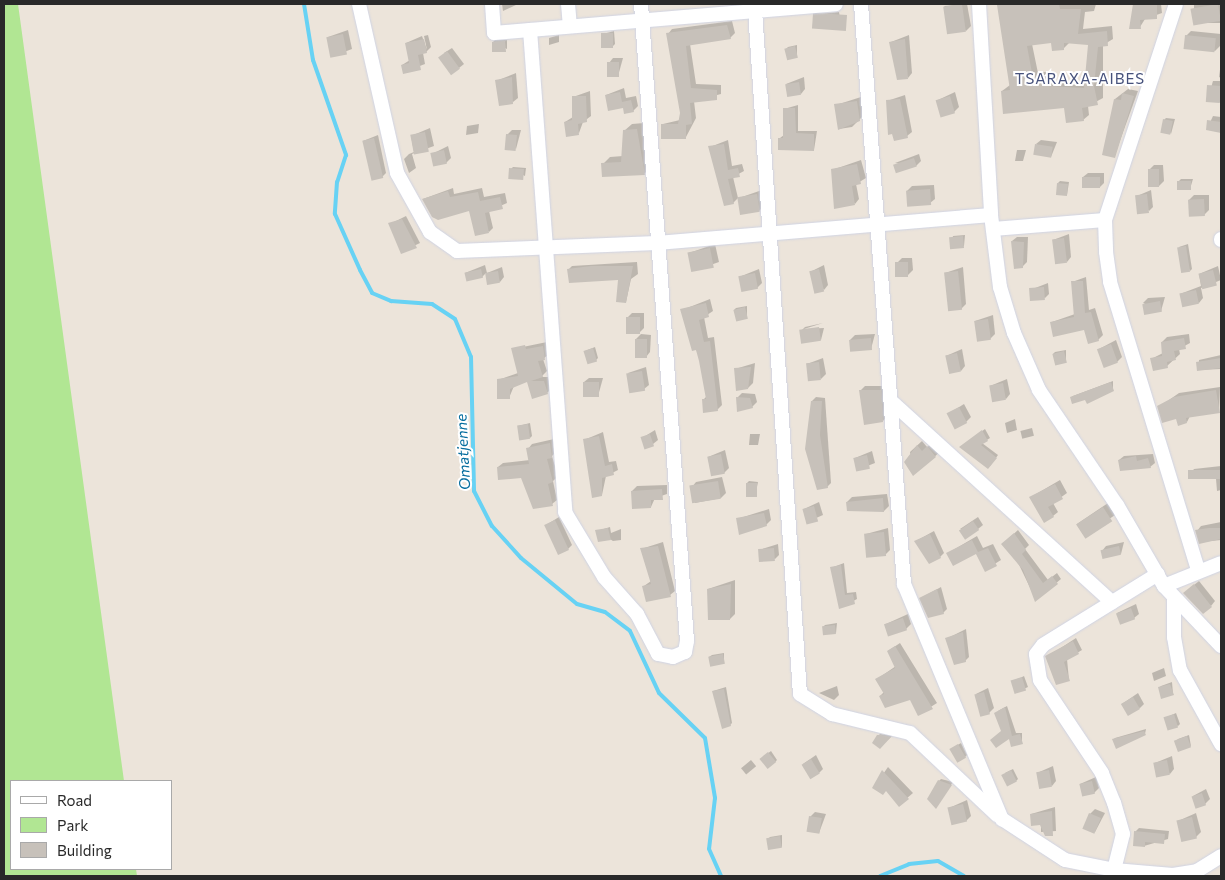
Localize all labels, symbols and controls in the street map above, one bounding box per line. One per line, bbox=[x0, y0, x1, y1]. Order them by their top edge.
district label: TSARAXA-AIBES bbox=[1013, 70, 1147, 88]
water label: Omatjenne bbox=[452, 413, 474, 491]
legend bbox=[10, 780, 172, 870]
text: Road bbox=[57, 791, 92, 809]
text: Park bbox=[57, 816, 88, 834]
text: Building bbox=[57, 841, 112, 859]

